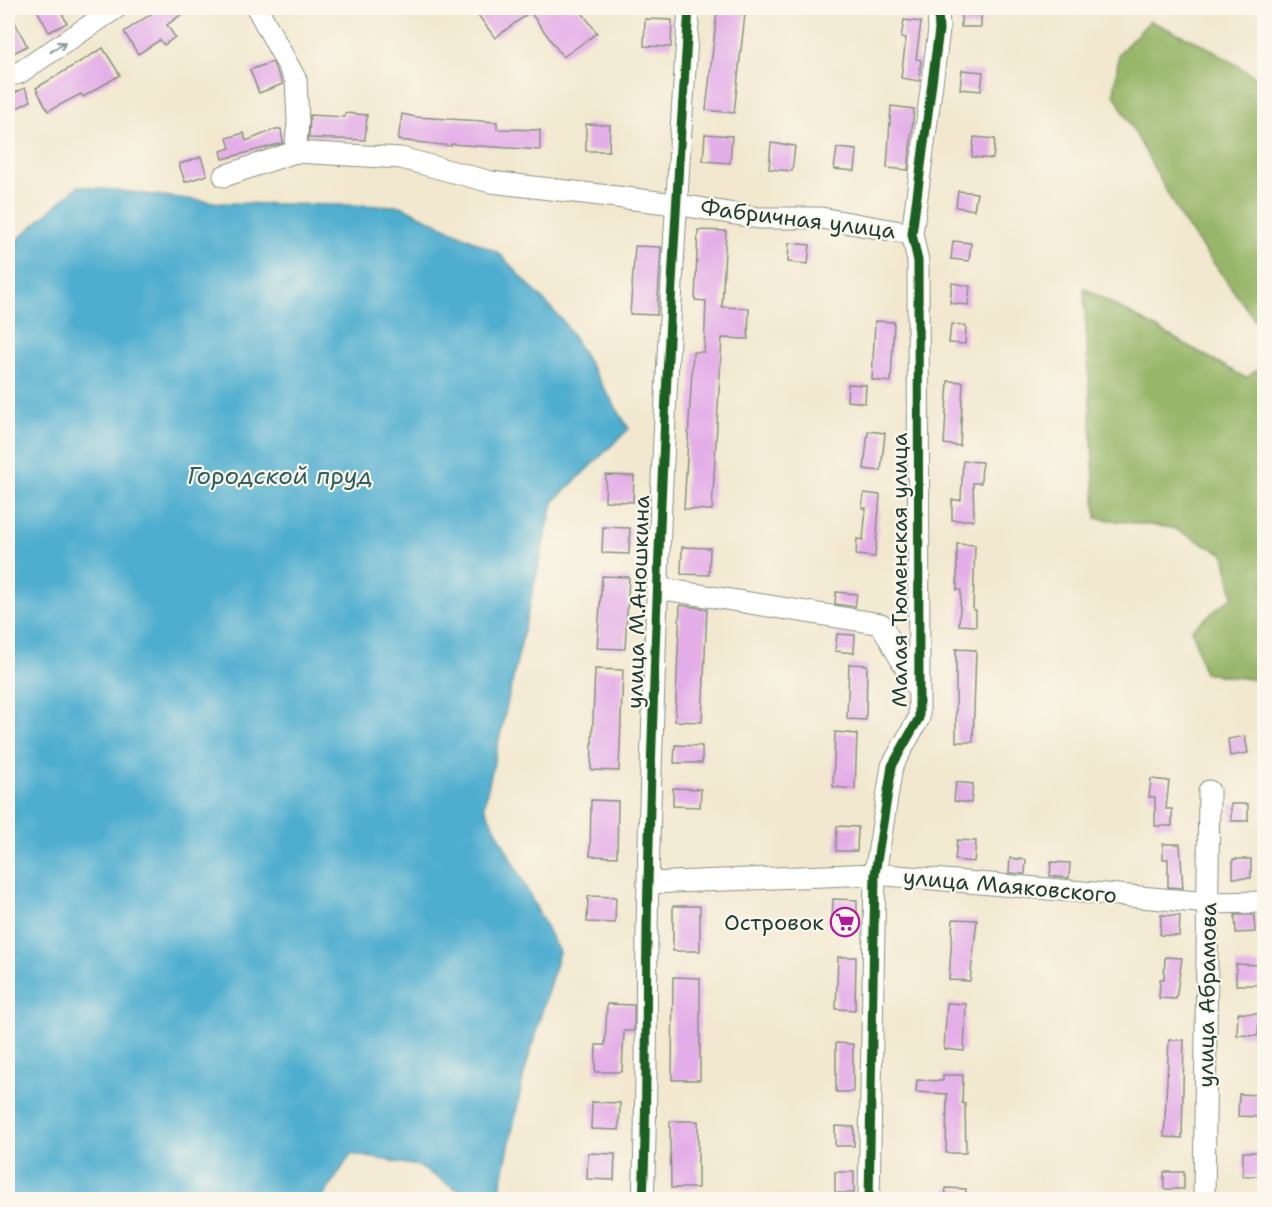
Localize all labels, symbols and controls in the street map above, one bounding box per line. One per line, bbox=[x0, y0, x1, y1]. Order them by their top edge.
one-way arrow bbox=[49, 41, 65, 53]
street label: Фабричная улица bbox=[699, 193, 897, 245]
street label: Малая Тюменская улица bbox=[885, 432, 914, 708]
water label: Городской пруд bbox=[187, 460, 373, 492]
street label: улица М.Аношкина bbox=[620, 494, 656, 709]
street label: улица Маяковского bbox=[902, 862, 1118, 910]
street label: улица Абрамова bbox=[1191, 902, 1223, 1088]
supermarket icon: Островок bbox=[829, 906, 861, 938]
place label: Островок bbox=[724, 908, 824, 937]

